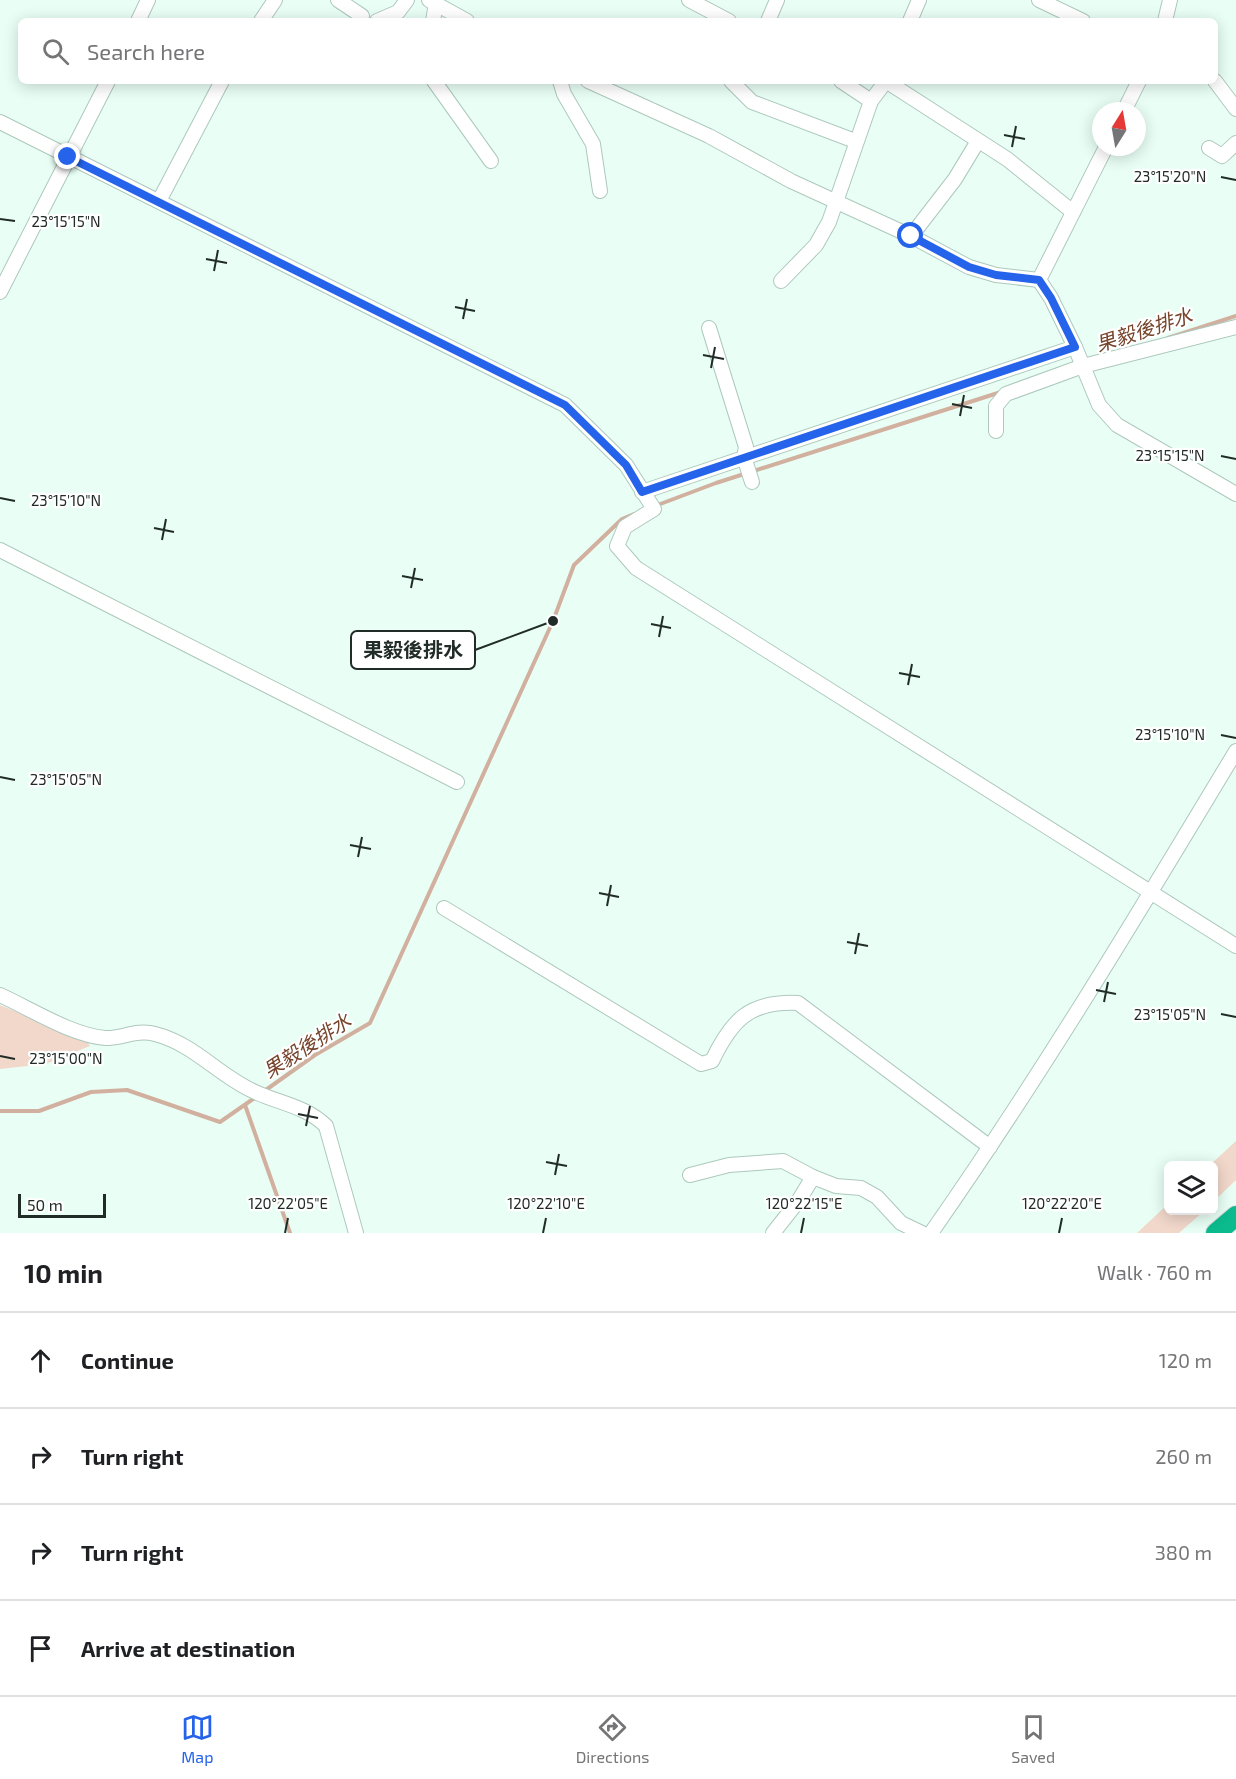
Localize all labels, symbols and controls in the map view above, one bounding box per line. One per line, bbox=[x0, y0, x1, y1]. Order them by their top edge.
search box bbox=[18, 18, 1218, 84]
icon: search bbox=[39, 35, 72, 68]
text: Search here bbox=[87, 38, 205, 64]
north arrow bbox=[1092, 102, 1146, 156]
route end bbox=[54, 143, 80, 169]
text: 23°15'20"N bbox=[1134, 167, 1206, 185]
text: 23°15'15"N bbox=[31, 212, 101, 230]
route start bbox=[897, 222, 923, 248]
water label: 果毅後排水 bbox=[1092, 302, 1196, 356]
text: 23°15'15"N bbox=[1135, 446, 1205, 464]
text: 23°15'10"N bbox=[31, 491, 101, 509]
callout: 果毅後排水 bbox=[351, 631, 475, 669]
text: 果毅後排水 bbox=[363, 637, 463, 661]
text: 23°15'10"N bbox=[1135, 725, 1205, 743]
text: 23°15'05"N bbox=[30, 770, 102, 788]
text: 23°15'05"N bbox=[1134, 1005, 1206, 1023]
water label: 果毅後排水 bbox=[258, 1007, 356, 1082]
text: 23°15'00"N bbox=[29, 1049, 103, 1067]
map controls bbox=[1164, 1161, 1218, 1215]
button: layers bbox=[1164, 1161, 1218, 1215]
scale bar bbox=[18, 1191, 106, 1218]
text: 120°22'05"E bbox=[248, 1194, 328, 1212]
text: 120°22'10"E bbox=[507, 1194, 585, 1212]
text: 120°22'15"E bbox=[766, 1194, 842, 1212]
text: 120°22'20"E bbox=[1022, 1194, 1102, 1212]
text: 50 m bbox=[27, 1195, 63, 1214]
text: 10 min bbox=[24, 1257, 103, 1288]
text: Walk · 760 m bbox=[1097, 1260, 1212, 1284]
icon: ahead bbox=[24, 1344, 57, 1377]
text: Continue bbox=[81, 1347, 174, 1373]
text: 120 m bbox=[1159, 1348, 1212, 1372]
icon: right bbox=[24, 1440, 57, 1473]
text: Turn right bbox=[81, 1443, 183, 1469]
text: 260 m bbox=[1155, 1444, 1212, 1468]
icon: right bbox=[24, 1536, 57, 1569]
text: Turn right bbox=[81, 1539, 183, 1565]
text: 380 m bbox=[1155, 1540, 1212, 1564]
icon: arrive bbox=[24, 1632, 57, 1665]
text: Arrive at destination bbox=[81, 1635, 295, 1661]
tab: Map bbox=[181, 1711, 214, 1766]
tab: Directions bbox=[576, 1711, 649, 1766]
tab: Saved bbox=[1011, 1711, 1055, 1766]

